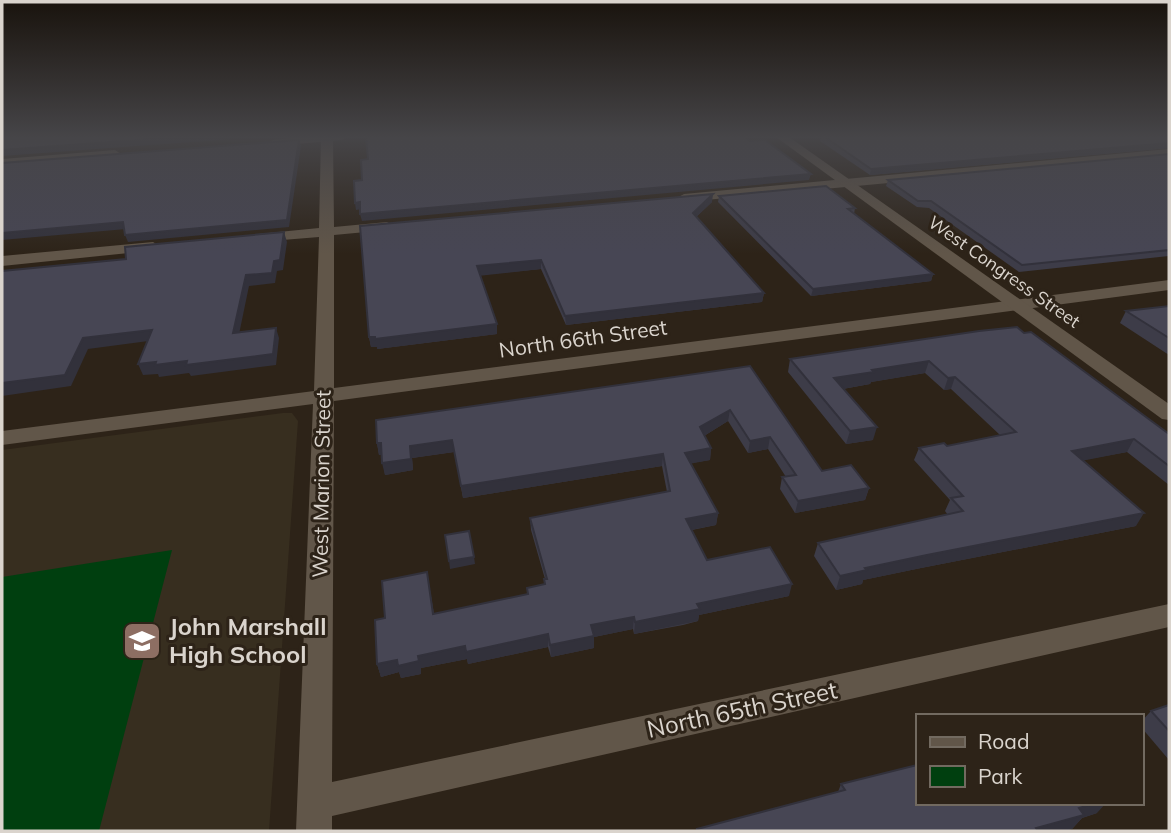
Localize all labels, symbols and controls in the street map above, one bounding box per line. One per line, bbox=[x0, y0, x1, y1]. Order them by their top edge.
street label: West Congress Street bbox=[924, 210, 1085, 333]
street label: North 66th Street bbox=[497, 313, 669, 363]
street label: West Marion Street bbox=[306, 390, 336, 578]
place label: John Marshall High School bbox=[169, 611, 326, 669]
school or university icon: John Marshall High School bbox=[121, 620, 163, 662]
street label: North 65th Street bbox=[644, 674, 840, 744]
legend bbox=[916, 714, 1143, 805]
text: Road bbox=[978, 728, 1029, 754]
text: Park bbox=[978, 763, 1022, 789]

